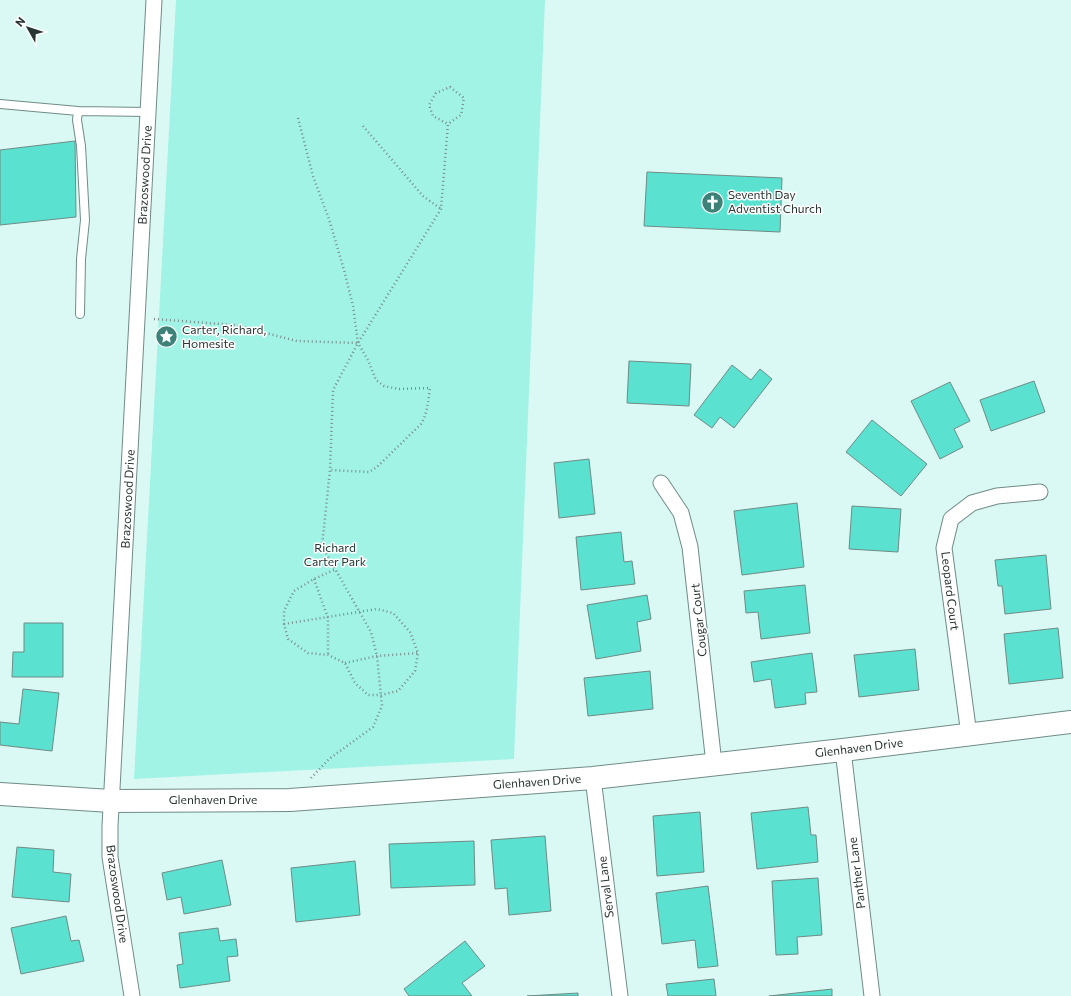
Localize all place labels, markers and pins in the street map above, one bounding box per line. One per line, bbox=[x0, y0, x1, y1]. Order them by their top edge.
place label: Seventh Day Adventist Church bbox=[728, 187, 822, 215]
church icon: Seventh Day Adventist Church bbox=[700, 189, 726, 215]
place label: Carter, Richard, Homesite bbox=[182, 322, 266, 350]
place icon: Carter, Richard, Homesite bbox=[153, 324, 179, 350]

